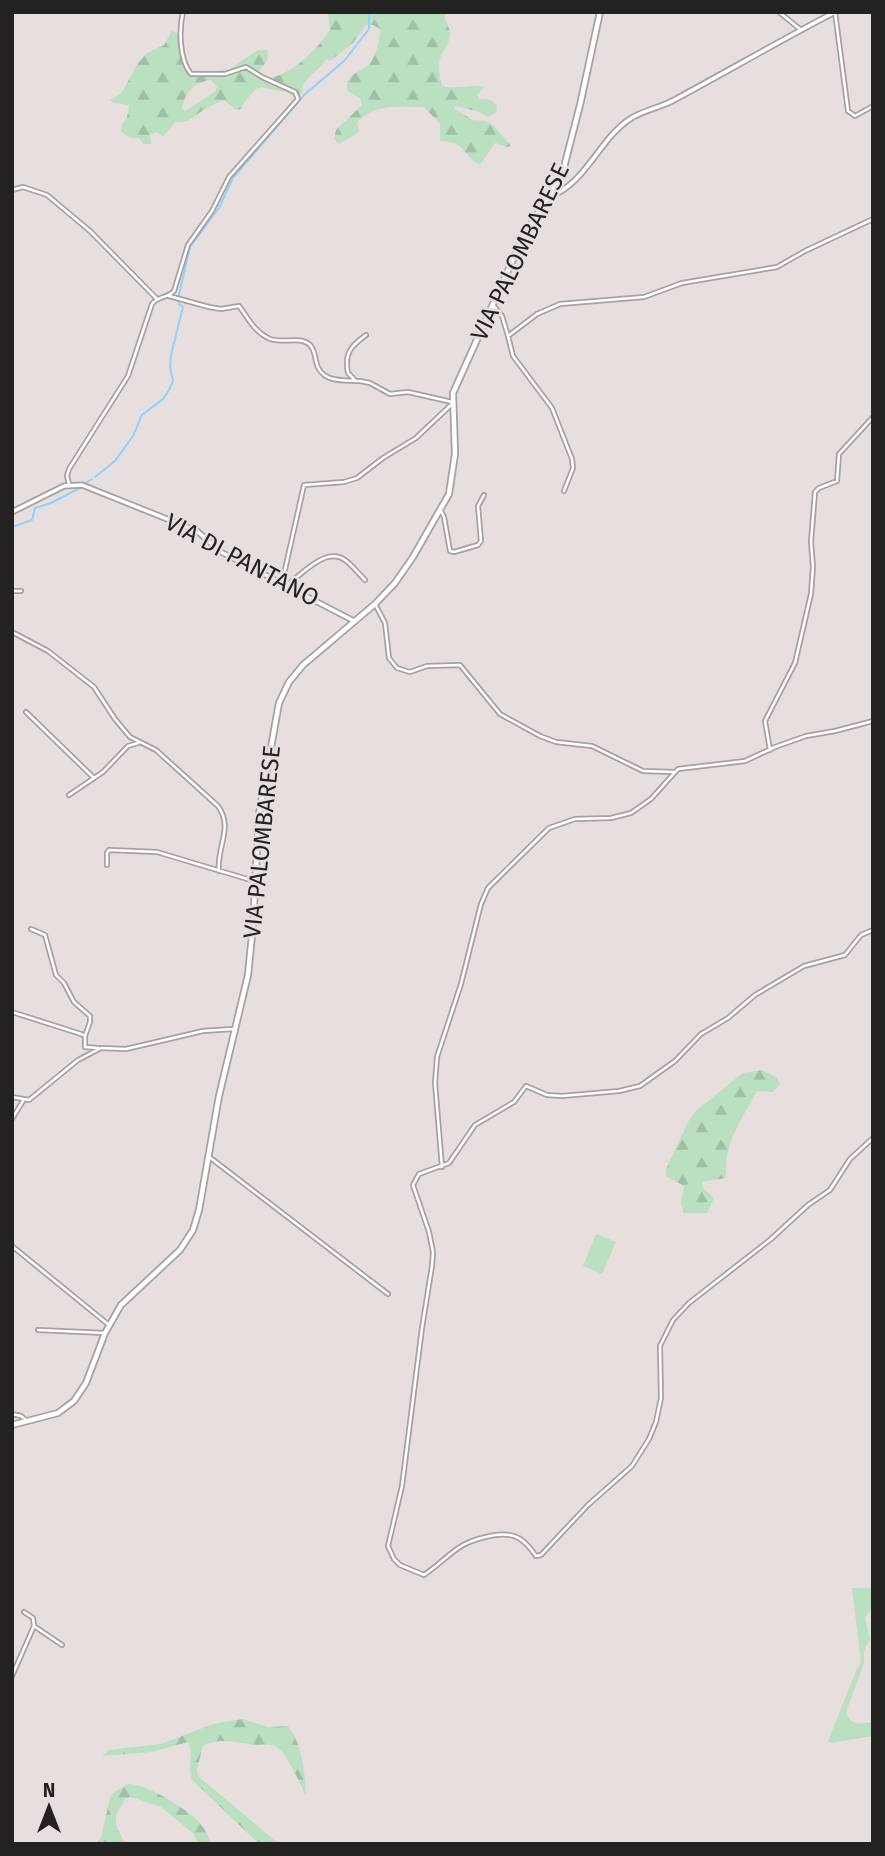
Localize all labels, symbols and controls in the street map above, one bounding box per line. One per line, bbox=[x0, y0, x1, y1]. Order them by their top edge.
street label: VIA PALOMBARESE bbox=[465, 159, 575, 345]
street label: VIA DI PANTANO bbox=[160, 508, 324, 612]
street label: VIA PALOMBARESE bbox=[238, 744, 286, 940]
north arrow bbox=[14, 1772, 84, 1842]
text: N bbox=[43, 1779, 55, 1802]

